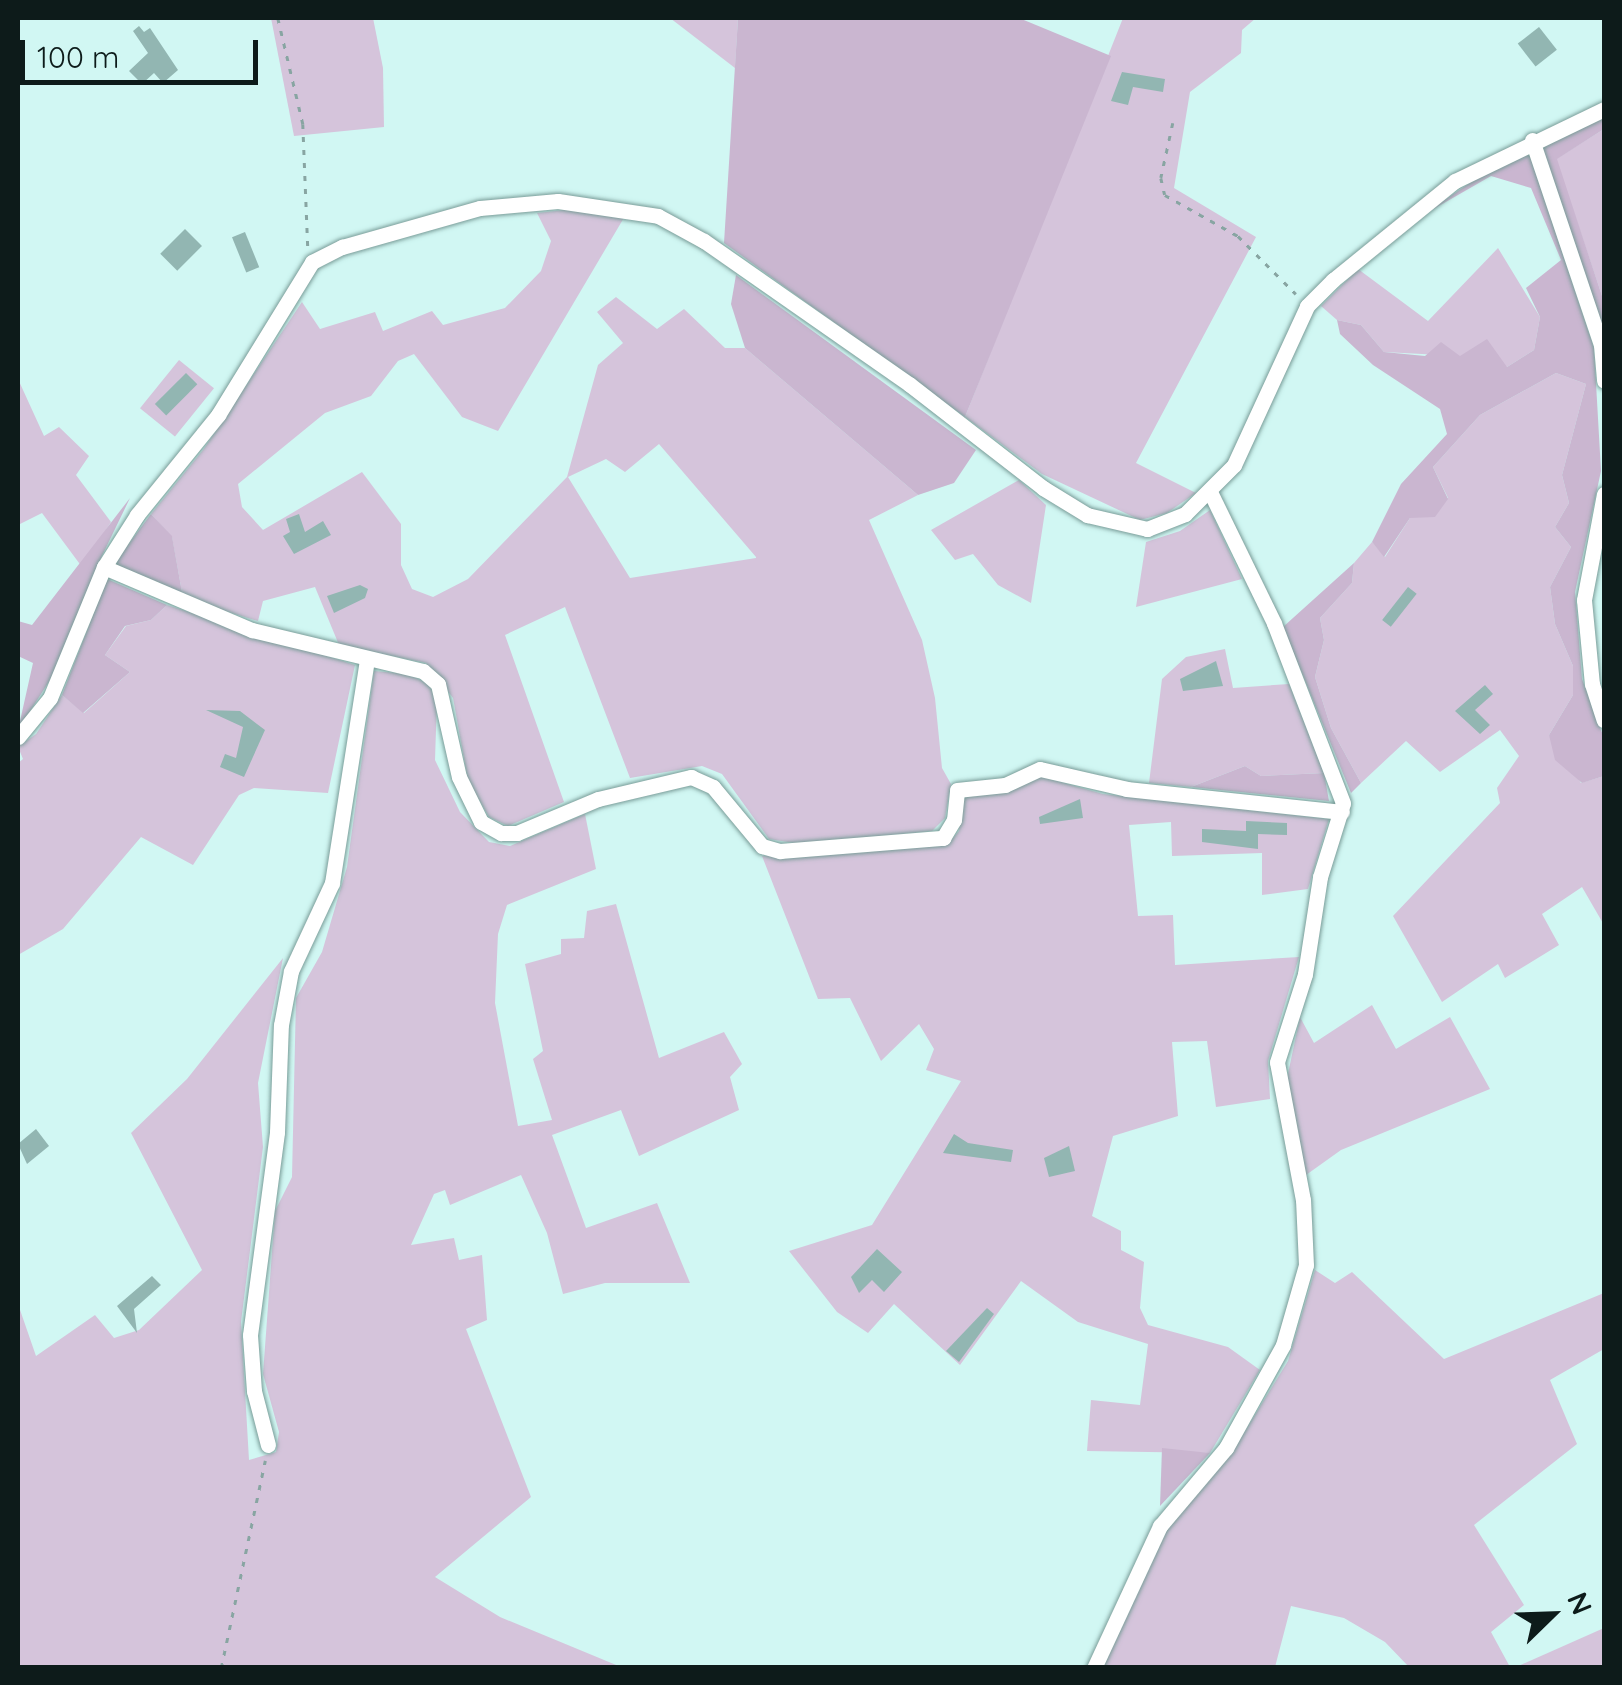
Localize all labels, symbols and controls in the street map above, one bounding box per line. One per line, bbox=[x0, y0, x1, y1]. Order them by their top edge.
scale bar bbox=[25, 20, 262, 82]
text: 100 m bbox=[37, 38, 119, 76]
north arrow bbox=[1502, 1565, 1602, 1665]
text: N bbox=[1560, 1587, 1600, 1619]

